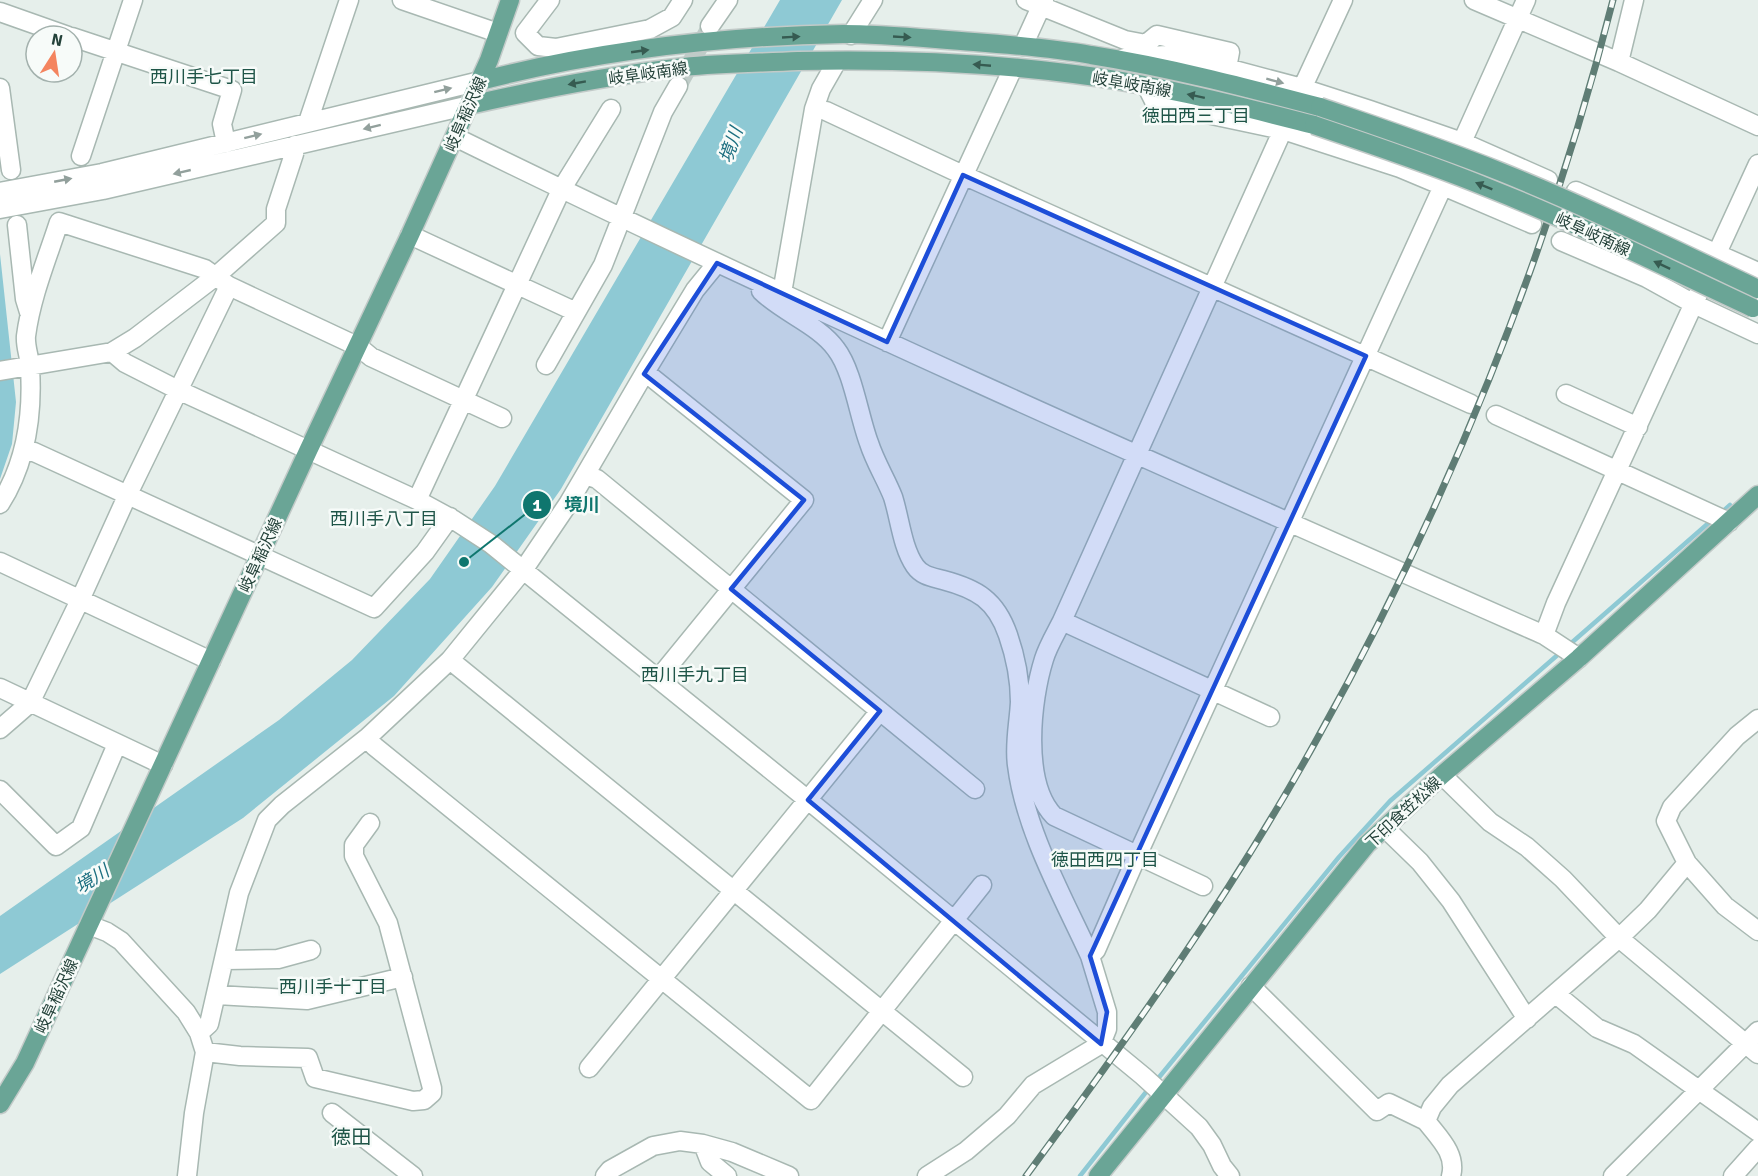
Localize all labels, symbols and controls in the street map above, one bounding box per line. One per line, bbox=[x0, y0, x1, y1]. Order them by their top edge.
north arrow bbox=[24, 24, 84, 84]
text: N bbox=[49, 29, 64, 51]
one-way arrow bbox=[782, 32, 801, 42]
one-way arrow bbox=[893, 33, 912, 42]
one-way arrow bbox=[631, 46, 650, 55]
street label: 岐阜岐南線 bbox=[607, 59, 689, 89]
one-way arrow bbox=[973, 60, 992, 70]
district label: 西川手七丁目 bbox=[150, 66, 258, 88]
street label: 岐阜岐南線 bbox=[1091, 68, 1173, 102]
street label: 岐阜稲沢線 bbox=[441, 74, 491, 155]
one-way arrow bbox=[1266, 76, 1285, 86]
one-way arrow bbox=[567, 79, 586, 88]
one-way arrow bbox=[434, 84, 452, 94]
one-way arrow bbox=[1186, 91, 1205, 100]
district label: 徳田西三丁目 bbox=[1142, 105, 1250, 127]
one-way arrow bbox=[362, 122, 381, 132]
water label: 境川 bbox=[715, 123, 748, 166]
one-way arrow bbox=[244, 131, 263, 141]
one-way arrow bbox=[173, 167, 191, 177]
one-way arrow bbox=[54, 175, 73, 184]
one-way arrow bbox=[1475, 181, 1493, 190]
street label: 岐阜岐南線 bbox=[1552, 209, 1633, 261]
one-way arrow bbox=[1654, 261, 1671, 270]
callout: 境川 bbox=[522, 487, 612, 523]
text: 1 bbox=[532, 494, 542, 516]
text: 境川 bbox=[564, 494, 600, 516]
district label: 西川手八丁目 bbox=[330, 508, 438, 530]
street label: 岐阜稲沢線 bbox=[235, 515, 287, 596]
district label: 西川手九丁目 bbox=[641, 664, 749, 686]
street label: 下印食笠松線 bbox=[1362, 773, 1446, 853]
district label: 徳田西四丁目 bbox=[1051, 849, 1159, 871]
water label: 境川 bbox=[71, 859, 115, 898]
street label: 岐阜稲沢線 bbox=[31, 956, 83, 1037]
district label: 西川手十丁目 bbox=[279, 976, 387, 998]
district label: 徳田 bbox=[331, 1125, 371, 1150]

